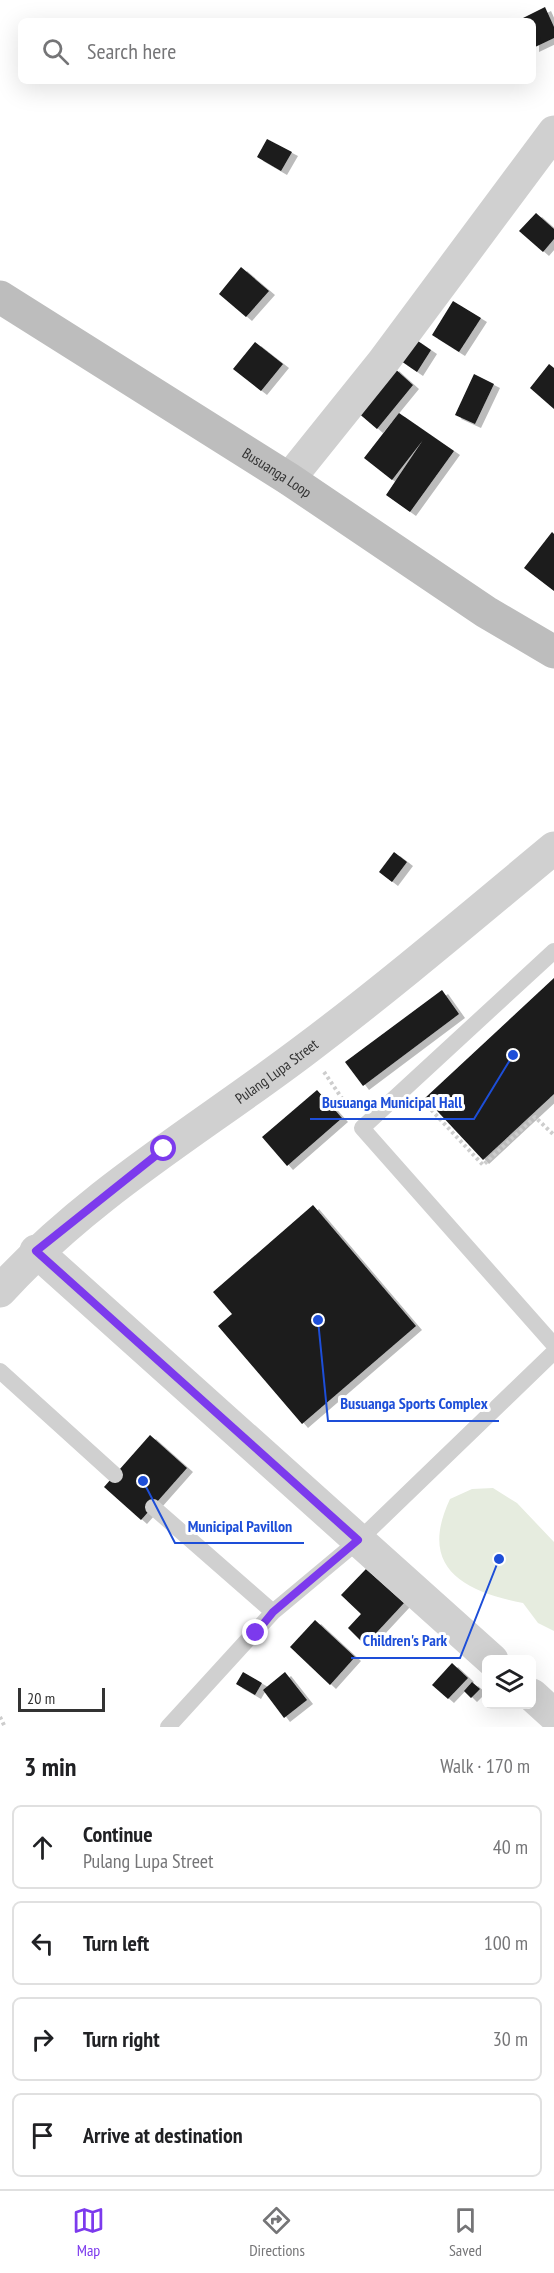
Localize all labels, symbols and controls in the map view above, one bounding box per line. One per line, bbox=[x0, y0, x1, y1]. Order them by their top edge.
search box bbox=[18, 18, 536, 84]
icon: search bbox=[39, 35, 72, 68]
text: Search here bbox=[87, 37, 176, 65]
street label: Busuanga Loop bbox=[239, 443, 316, 501]
street label: Pulang Lupa Street bbox=[231, 1034, 321, 1107]
callout: Busuanga Municipal Hall bbox=[310, 1085, 474, 1119]
text: Busuanga Municipal Hall bbox=[322, 1092, 462, 1112]
route start bbox=[150, 1135, 176, 1161]
callout: Busuanga Sports Complex bbox=[328, 1387, 499, 1421]
text: Busuanga Sports Complex bbox=[340, 1393, 488, 1413]
callout: Municipal Pavillon bbox=[175, 1509, 304, 1543]
text: Municipal Pavillon bbox=[188, 1516, 292, 1536]
route end bbox=[242, 1619, 268, 1645]
callout: Children's Park bbox=[351, 1624, 460, 1658]
text: Children's Park bbox=[363, 1630, 448, 1650]
map controls bbox=[482, 1655, 536, 1709]
button: layers bbox=[482, 1655, 536, 1709]
scale bar bbox=[18, 1685, 105, 1712]
text: 20 m bbox=[27, 1688, 55, 1708]
text: 3 min bbox=[24, 1750, 77, 1783]
text: Walk · 170 m bbox=[440, 1753, 530, 1779]
text: Continue bbox=[83, 1820, 153, 1848]
icon: ahead bbox=[26, 1831, 59, 1864]
text: 40 m bbox=[493, 1834, 528, 1860]
text: Pulang Lupa Street bbox=[83, 1848, 214, 1874]
icon: left bbox=[26, 1927, 59, 1960]
text: Turn left bbox=[83, 1929, 149, 1957]
text: 100 m bbox=[484, 1930, 528, 1956]
icon: right bbox=[26, 2023, 59, 2056]
text: Turn right bbox=[83, 2025, 160, 2053]
text: 30 m bbox=[493, 2026, 528, 2052]
icon: arrive bbox=[26, 2119, 59, 2152]
text: Arrive at destination bbox=[83, 2121, 243, 2149]
tab: Map bbox=[72, 2204, 105, 2260]
tab: Directions bbox=[249, 2204, 305, 2260]
tab: Saved bbox=[449, 2204, 482, 2260]

